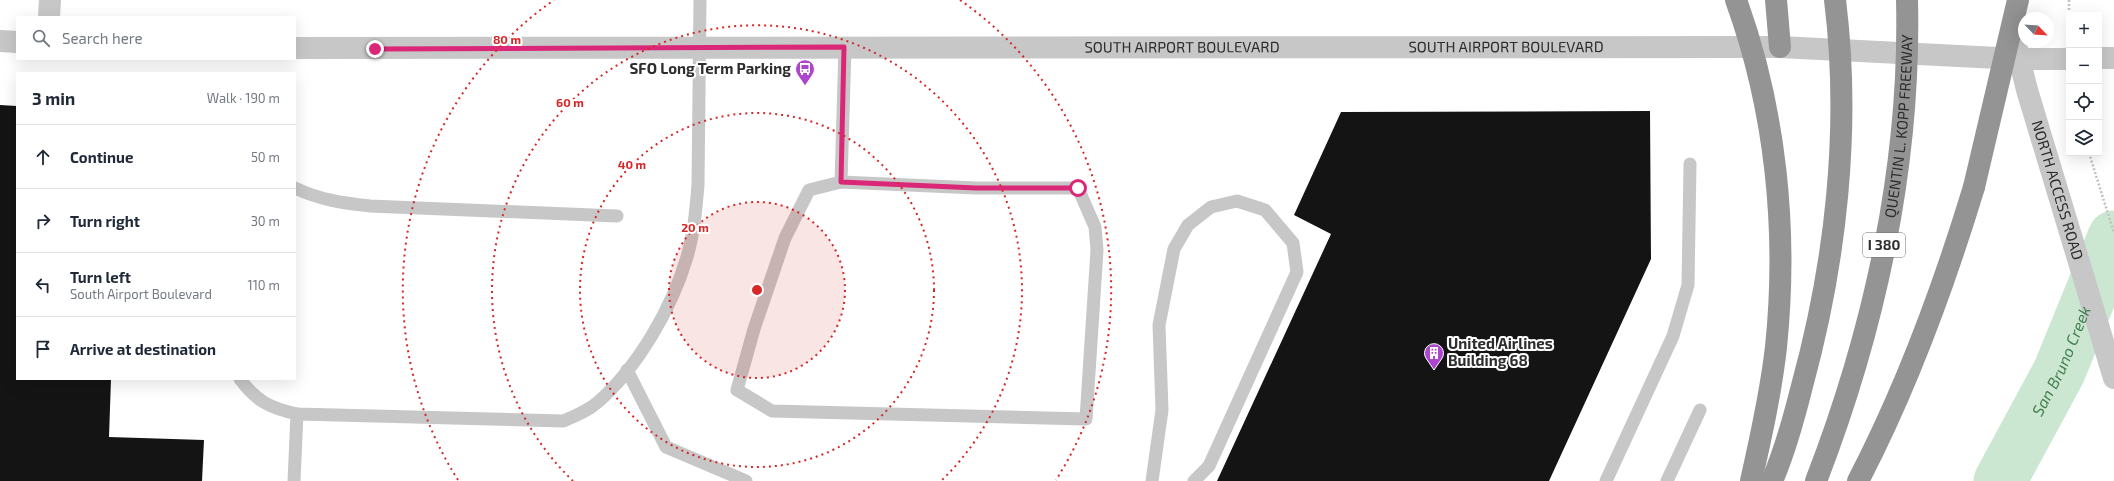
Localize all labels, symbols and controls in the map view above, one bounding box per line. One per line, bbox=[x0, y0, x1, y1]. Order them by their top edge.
north arrow bbox=[2018, 12, 2054, 48]
map controls bbox=[2066, 12, 2102, 156]
button: + bbox=[2066, 12, 2102, 48]
search box bbox=[16, 16, 296, 60]
icon: search bbox=[30, 27, 52, 49]
text: Search here bbox=[62, 29, 143, 47]
text: 80 m bbox=[493, 32, 521, 46]
street label: QUENTIN L. KOPP FREEWAY bbox=[1880, 34, 1915, 219]
street label: SOUTH AIRPORT BOULEVARD bbox=[1084, 37, 1280, 55]
street label: SOUTH AIRPORT BOULEVARD bbox=[1408, 37, 1604, 55]
route end bbox=[366, 40, 384, 58]
button: − bbox=[2066, 48, 2102, 84]
bus stop icon: SFO Long Term Parking bbox=[794, 58, 816, 86]
place label: SFO Long Term Parking bbox=[630, 59, 791, 77]
button: locate bbox=[2066, 84, 2102, 120]
text: 3 min bbox=[32, 88, 75, 108]
text: Walk · 190 m bbox=[207, 90, 280, 106]
text: 60 m bbox=[556, 95, 584, 109]
street label: NORTH ACCESS ROAD bbox=[2029, 118, 2088, 262]
button: layers bbox=[2066, 120, 2102, 156]
icon: ahead bbox=[32, 146, 54, 168]
text: Continue bbox=[70, 148, 133, 166]
text: 50 m bbox=[251, 149, 280, 165]
text: 40 m bbox=[618, 157, 646, 171]
route start bbox=[1069, 179, 1087, 197]
icon: right bbox=[32, 210, 54, 232]
text: Turn right bbox=[70, 212, 140, 230]
text: 30 m bbox=[251, 213, 280, 229]
text: 20 m bbox=[681, 220, 709, 234]
road number: I 380 bbox=[1863, 233, 1905, 257]
text: Turn left bbox=[70, 268, 131, 286]
icon: left bbox=[32, 274, 54, 296]
text: 110 m bbox=[248, 277, 280, 293]
centre of rings bbox=[750, 283, 764, 297]
text: South Airport Boulevard bbox=[70, 286, 212, 302]
water label: San Bruno Creek bbox=[2027, 303, 2094, 419]
place label: United Airlines Building 68 bbox=[1448, 334, 1553, 369]
icon: arrive bbox=[32, 338, 54, 360]
text: Arrive at destination bbox=[70, 340, 216, 358]
building icon: United Airlines Building 68 bbox=[1423, 342, 1445, 370]

